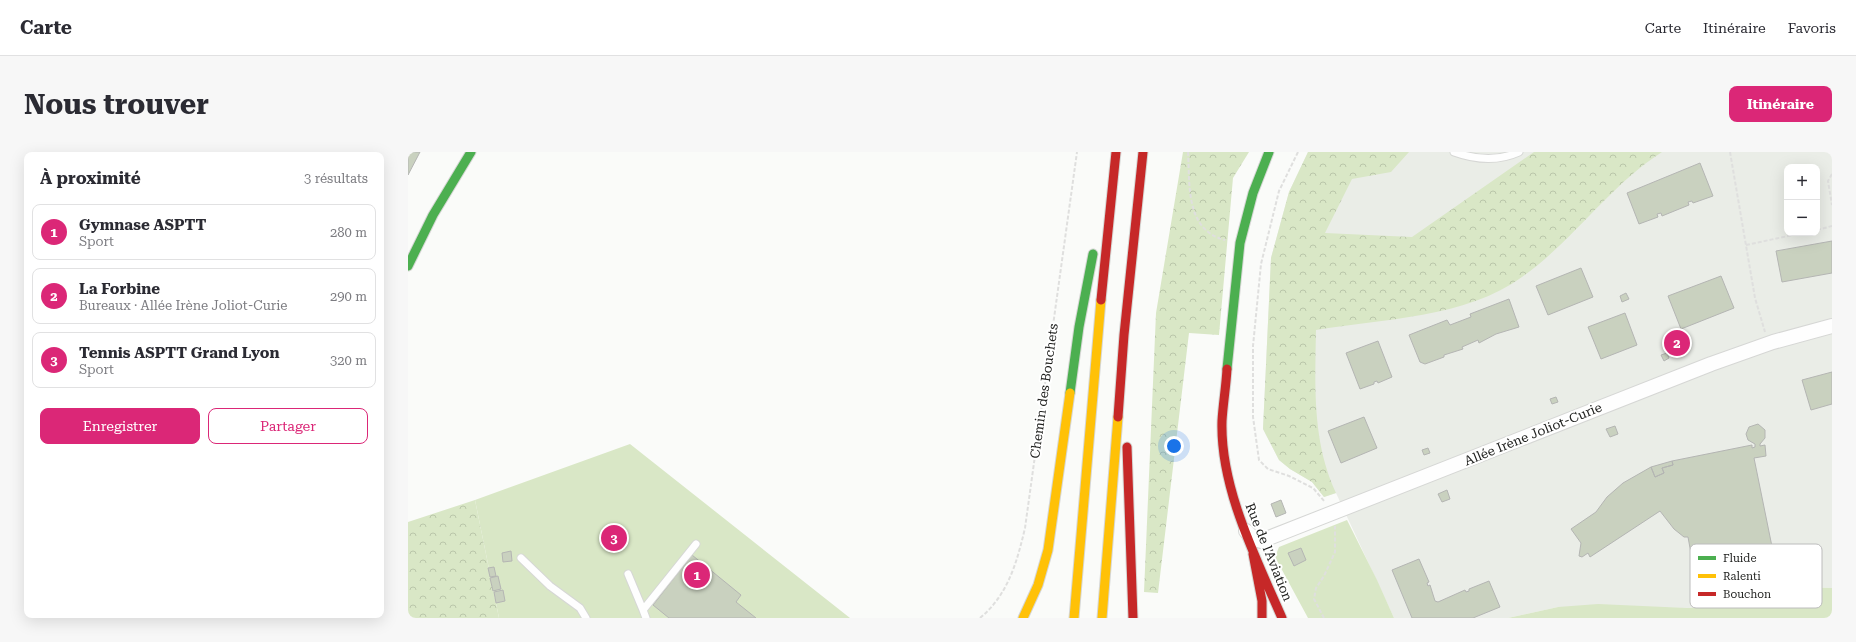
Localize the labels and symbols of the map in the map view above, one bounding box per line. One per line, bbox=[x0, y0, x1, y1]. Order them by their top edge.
street label: Chemin des Bouchets bbox=[1027, 323, 1061, 459]
pin: 2 bbox=[1664, 328, 1690, 358]
street label: Allée Irène Joliot-Curie bbox=[1462, 400, 1604, 468]
your location bbox=[1164, 436, 1184, 456]
street label: Rue de l'Aviation bbox=[1242, 501, 1296, 604]
pin: 3 bbox=[601, 523, 627, 553]
legend bbox=[1690, 544, 1822, 608]
text: Fluide bbox=[1723, 552, 1756, 565]
pin: 1 bbox=[684, 560, 710, 590]
text: Ralenti bbox=[1723, 570, 1761, 583]
text: Bouchon bbox=[1723, 588, 1771, 601]

